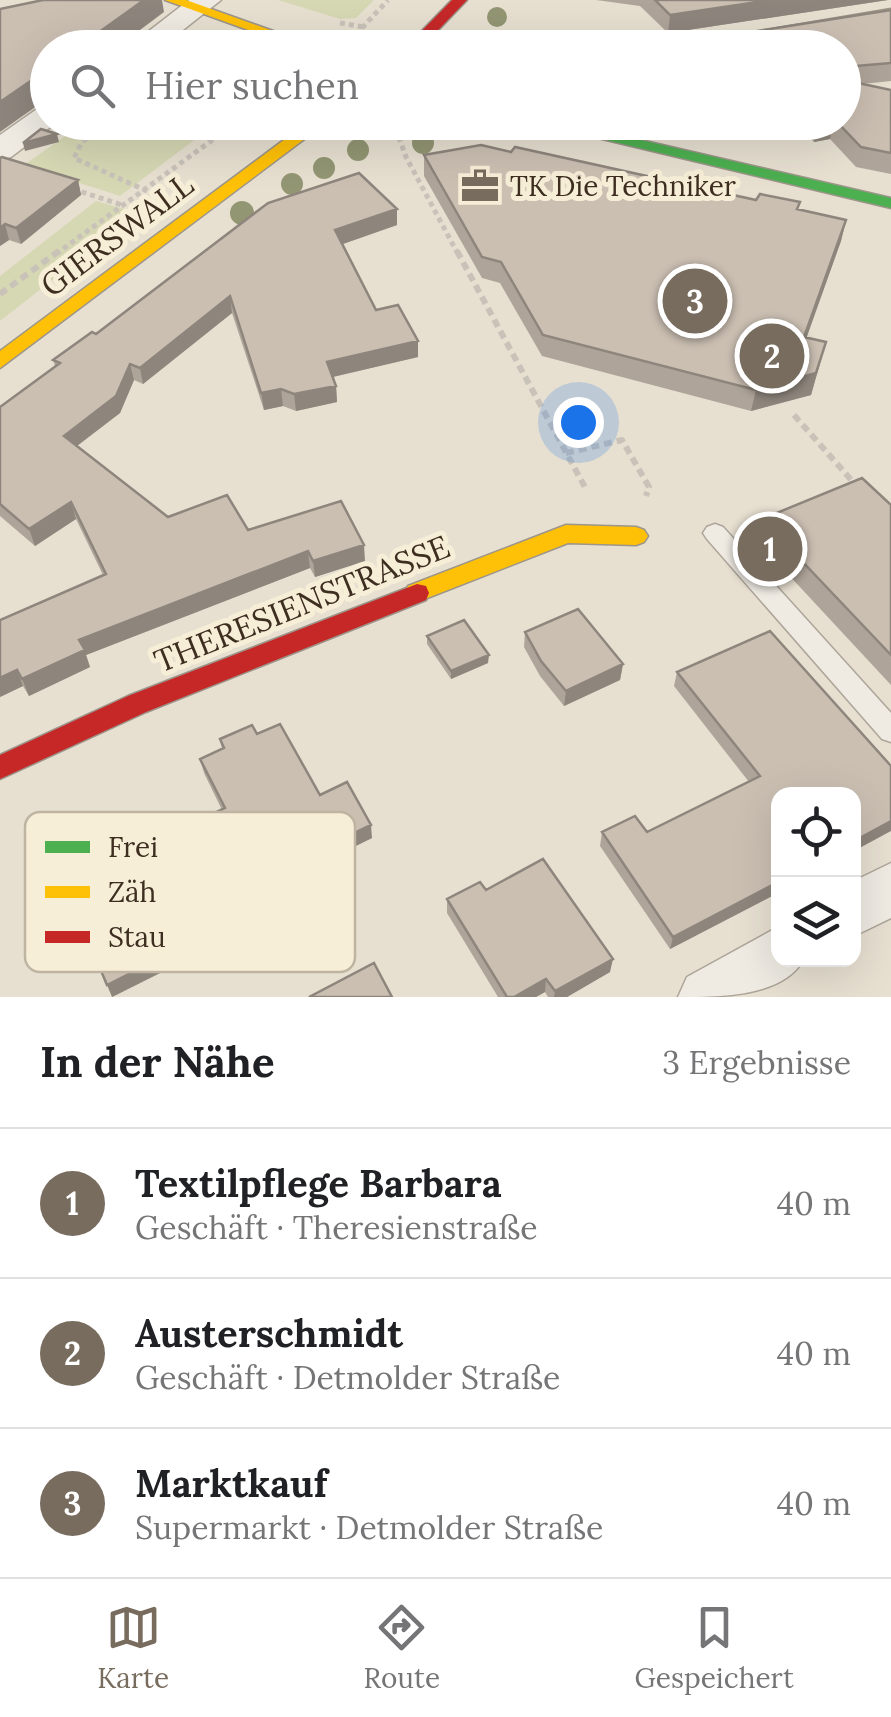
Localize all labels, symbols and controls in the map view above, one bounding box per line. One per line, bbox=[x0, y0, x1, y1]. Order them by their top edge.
search box bbox=[30, 30, 861, 140]
icon: search bbox=[65, 58, 120, 113]
text: Hier suchen bbox=[145, 61, 359, 109]
street label: GIERSWALL bbox=[32, 164, 201, 305]
office icon: TK Die Techniker bbox=[459, 165, 501, 207]
place label: TK Die Techniker bbox=[510, 168, 736, 204]
pin: 3 bbox=[662, 264, 728, 338]
pin: 2 bbox=[740, 318, 804, 394]
your location bbox=[553, 397, 604, 448]
pin: 1 bbox=[738, 512, 802, 586]
street label: THERESIENSTRASSE bbox=[148, 526, 456, 682]
map controls bbox=[771, 787, 861, 967]
button: locate bbox=[771, 787, 861, 877]
legend bbox=[25, 812, 355, 972]
text: Frei bbox=[108, 829, 158, 865]
text: Zäh bbox=[108, 874, 156, 910]
button: layers bbox=[771, 877, 861, 967]
text: Stau bbox=[108, 919, 166, 955]
text: In der Nähe bbox=[40, 1035, 275, 1089]
text: 3 Ergebnisse bbox=[662, 1042, 851, 1083]
text: Textilpflege Barbara bbox=[135, 1159, 502, 1207]
text: 1 bbox=[66, 1183, 79, 1224]
text: 40 m bbox=[777, 1183, 851, 1224]
text: Geschäft · Theresienstraße bbox=[135, 1207, 538, 1248]
text: Austerschmidt bbox=[135, 1309, 403, 1357]
text: 2 bbox=[64, 1333, 81, 1374]
text: 40 m bbox=[777, 1333, 851, 1374]
text: Geschäft · Detmolder Straße bbox=[135, 1357, 560, 1398]
text: Marktkauf bbox=[135, 1459, 328, 1507]
text: 3 bbox=[64, 1483, 81, 1524]
text: 40 m bbox=[777, 1483, 851, 1524]
text: Supermarkt · Detmolder Straße bbox=[135, 1507, 603, 1548]
tab: Karte bbox=[97, 1600, 169, 1696]
tab: Route bbox=[364, 1600, 440, 1696]
tab: Gespeichert bbox=[635, 1600, 794, 1696]

